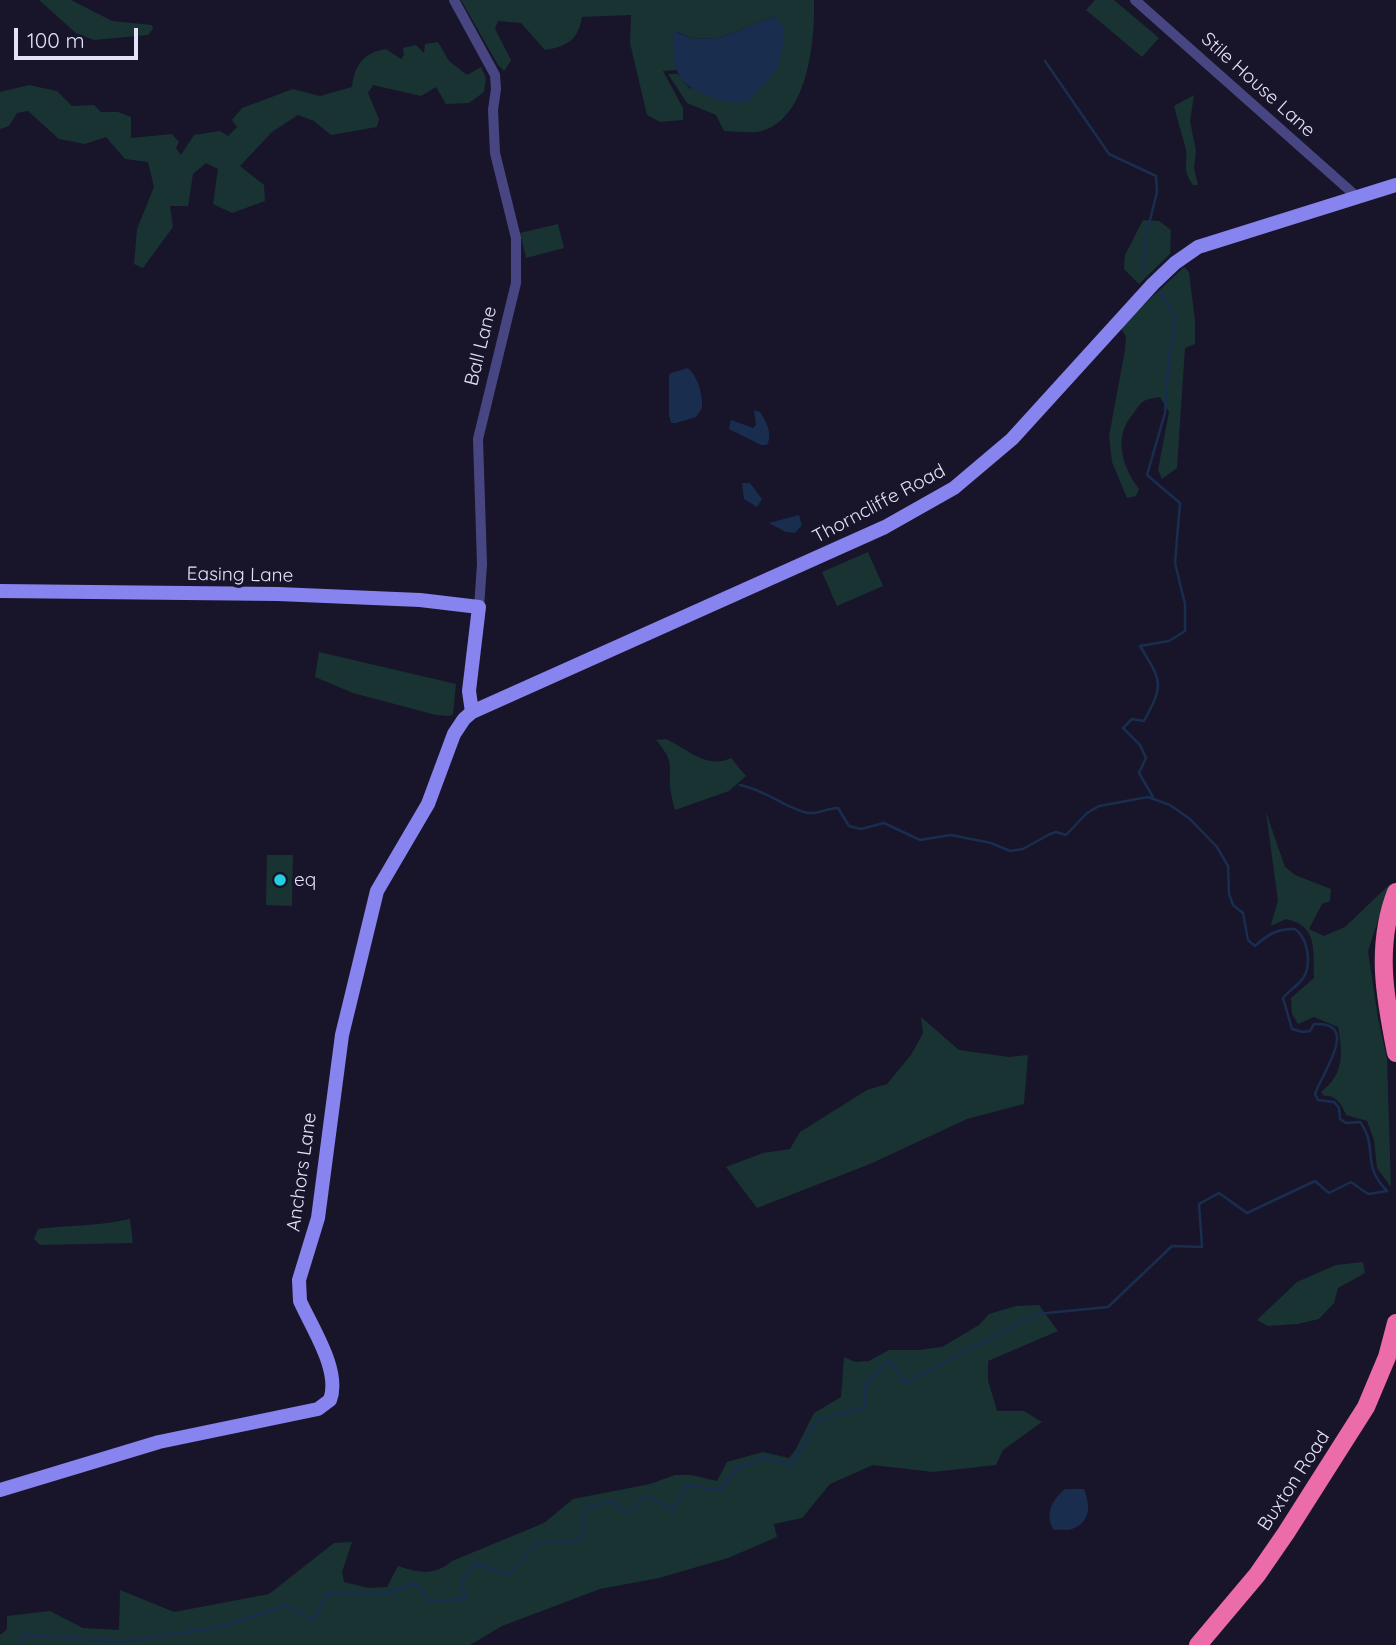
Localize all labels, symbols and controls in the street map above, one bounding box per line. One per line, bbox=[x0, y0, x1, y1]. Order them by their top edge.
scale bar bbox=[18, 14, 142, 58]
text: 100 m bbox=[27, 27, 85, 53]
street label: Stile House Lane bbox=[1196, 28, 1320, 142]
street label: Ball Lane bbox=[460, 304, 502, 388]
street label: Thorncliffe Road bbox=[809, 459, 949, 549]
street label: Easing Lane bbox=[186, 563, 294, 587]
place label: eq bbox=[294, 869, 316, 891]
marker: eq bbox=[272, 872, 288, 888]
street label: Anchors Lane bbox=[282, 1111, 322, 1233]
street label: Buxton Road bbox=[1253, 1427, 1335, 1535]

